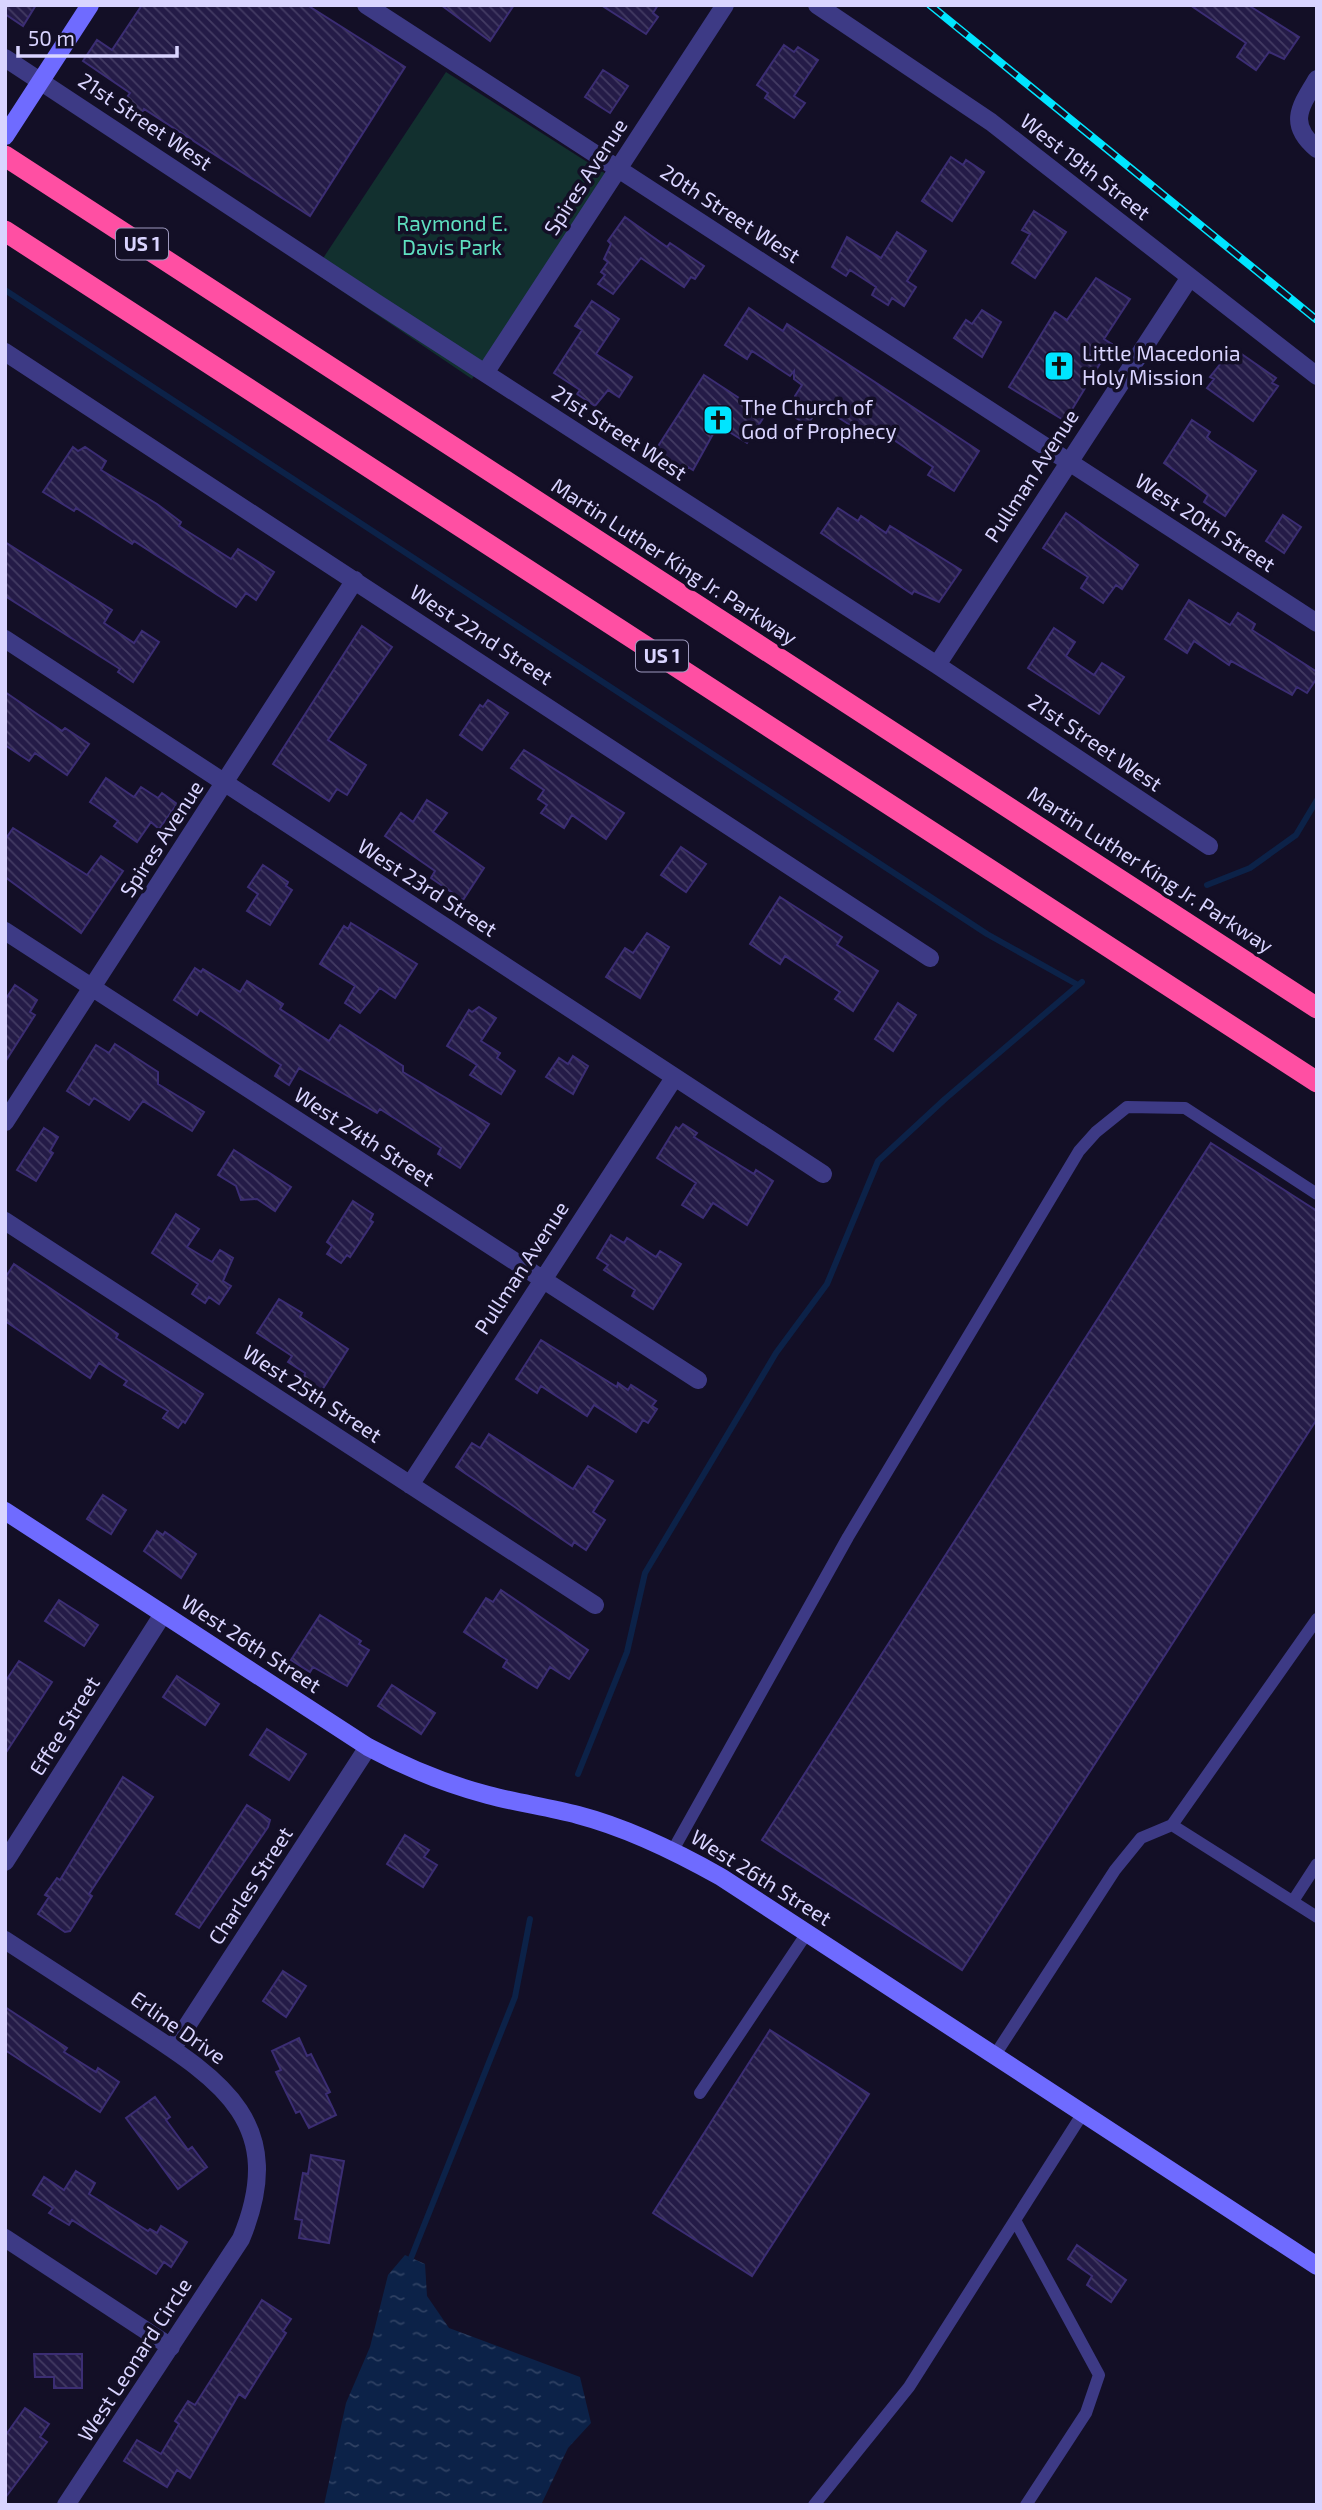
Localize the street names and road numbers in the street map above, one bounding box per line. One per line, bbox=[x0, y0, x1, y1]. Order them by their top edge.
street label: 21st Street West bbox=[74, 67, 217, 175]
street label: West 19th Street bbox=[1016, 107, 1156, 224]
street label: Spires Avenue bbox=[538, 113, 632, 239]
street label: 20th Street West bbox=[656, 158, 805, 267]
road number: US 1 bbox=[116, 228, 168, 260]
street label: 21st Street West bbox=[548, 379, 692, 485]
street label: Pullman Avenue bbox=[978, 404, 1083, 546]
street label: West 20th Street bbox=[1131, 467, 1281, 576]
street label: Martin Luther King Jr. Parkway bbox=[547, 472, 802, 650]
street label: West 22nd Street bbox=[406, 578, 558, 689]
road number: US 1 bbox=[636, 640, 688, 671]
street label: 21st Street West bbox=[1024, 688, 1167, 796]
street label: Spires Avenue bbox=[114, 775, 208, 901]
street label: Martin Luther King Jr. Parkway bbox=[1023, 780, 1278, 958]
street label: West 23rd Street bbox=[354, 832, 502, 941]
street label: West 24th Street bbox=[290, 1081, 440, 1190]
street label: Pullman Avenue bbox=[468, 1196, 573, 1338]
street label: West 25th Street bbox=[239, 1339, 387, 1447]
street label: West 26th Street bbox=[177, 1588, 326, 1697]
street label: Effee Street bbox=[23, 1671, 104, 1779]
street label: Charles Street bbox=[202, 1822, 297, 1949]
street label: West 26th Street bbox=[687, 1823, 837, 1930]
street label: Erline Drive bbox=[127, 1985, 231, 2068]
street label: West Leonard Circle bbox=[72, 2273, 196, 2446]

